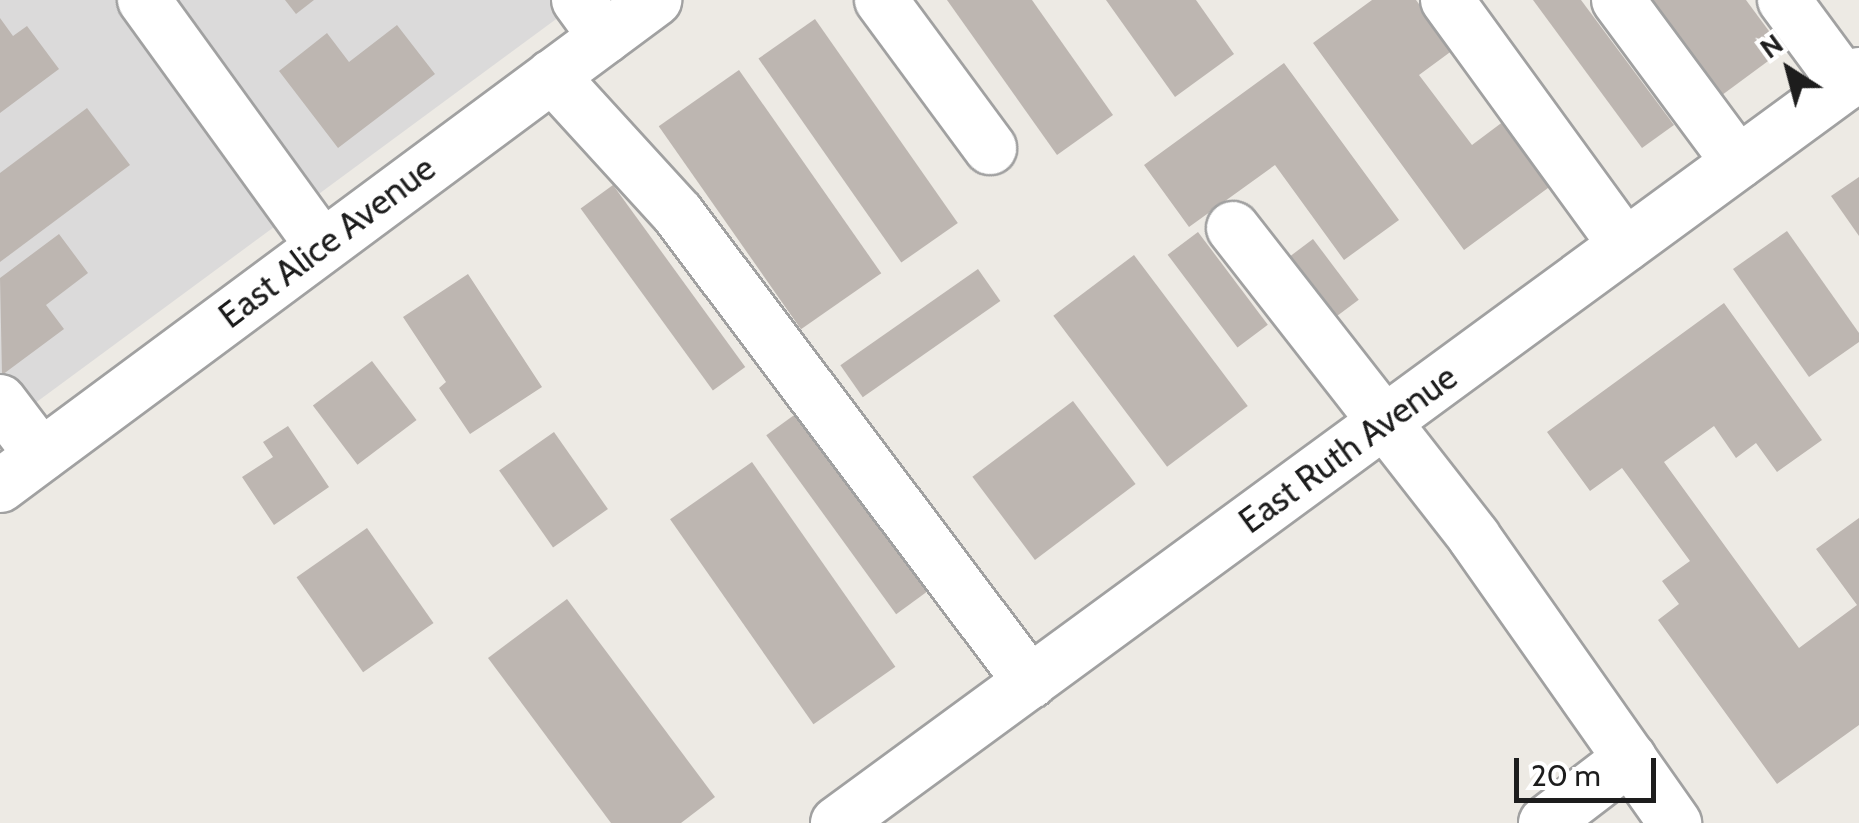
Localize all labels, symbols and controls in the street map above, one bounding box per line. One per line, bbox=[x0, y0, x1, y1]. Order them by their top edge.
north arrow bbox=[1739, 20, 1839, 120]
text: N bbox=[1753, 26, 1789, 65]
street label: East Alice Avenue bbox=[211, 147, 443, 337]
street label: East Ruth Avenue bbox=[1231, 356, 1465, 542]
scale bar bbox=[1519, 738, 1662, 800]
text: 20 m bbox=[1531, 757, 1601, 794]

